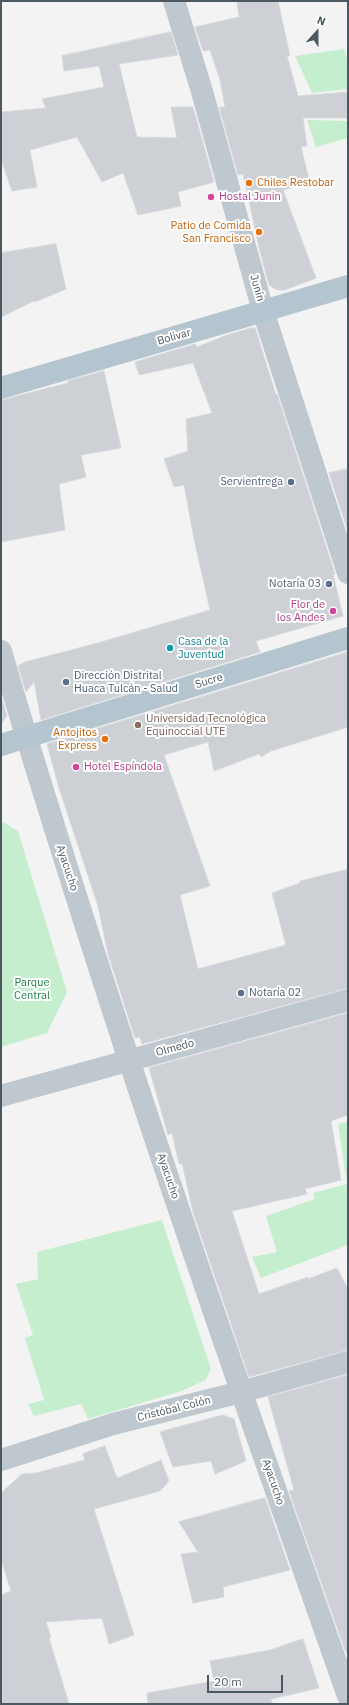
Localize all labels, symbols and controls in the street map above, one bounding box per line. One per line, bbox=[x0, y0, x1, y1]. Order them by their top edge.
north arrow bbox=[297, 12, 337, 52]
text: N bbox=[315, 13, 328, 29]
place label: Chiles Restobar bbox=[257, 176, 334, 190]
marker: Chiles Restobar bbox=[244, 178, 254, 188]
place label: Hostal Junin bbox=[219, 190, 281, 204]
marker: Hostal Junin bbox=[206, 192, 216, 202]
place label: Patio de Comida San Francisco bbox=[171, 219, 251, 245]
marker: Patio de Comida San Francisco bbox=[254, 227, 264, 237]
street label: Junín bbox=[247, 273, 267, 303]
street label: Bolivar bbox=[156, 326, 192, 348]
place label: Servientrega bbox=[220, 475, 283, 489]
marker: Servientrega bbox=[286, 477, 296, 487]
place label: Notaría 03 bbox=[269, 577, 321, 591]
marker: Notaría 03 bbox=[324, 579, 334, 589]
place label: Flor de los Andes bbox=[277, 598, 325, 624]
marker: Flor de los Andes bbox=[328, 606, 338, 616]
place label: Casa de la Juventud bbox=[178, 635, 228, 661]
marker: Casa de la Juventud bbox=[165, 643, 175, 653]
place label: Dirección Distrital Huaca Tulcán - Salud bbox=[74, 669, 178, 695]
street label: Sucre bbox=[194, 671, 224, 691]
marker: Dirección Distrital Huaca Tulcán - Salud bbox=[61, 677, 71, 687]
place label: Universidad Tecnológica Equinoccial UTE bbox=[146, 712, 266, 738]
marker: Universidad Tecnológica Equinoccial UTE bbox=[133, 720, 143, 730]
place label: Antojitos Express bbox=[53, 726, 97, 752]
marker: Antojitos Express bbox=[100, 734, 110, 744]
place label: Hotel Espíndola bbox=[84, 760, 162, 774]
marker: Hotel Espíndola bbox=[71, 762, 81, 772]
street label: Ayacucho bbox=[53, 843, 81, 893]
park label: Parque Central bbox=[14, 976, 50, 1002]
place label: Notaría 02 bbox=[249, 986, 301, 1000]
marker: Notaría 02 bbox=[236, 988, 246, 998]
street label: Olmedo bbox=[154, 1037, 196, 1059]
street label: Ayacucho bbox=[154, 1151, 182, 1201]
street label: Cristóbal Colón bbox=[136, 1394, 212, 1424]
street label: Ayacucho bbox=[259, 1457, 287, 1507]
scale bar bbox=[209, 1667, 285, 1693]
text: 20 m bbox=[214, 1674, 242, 1689]

